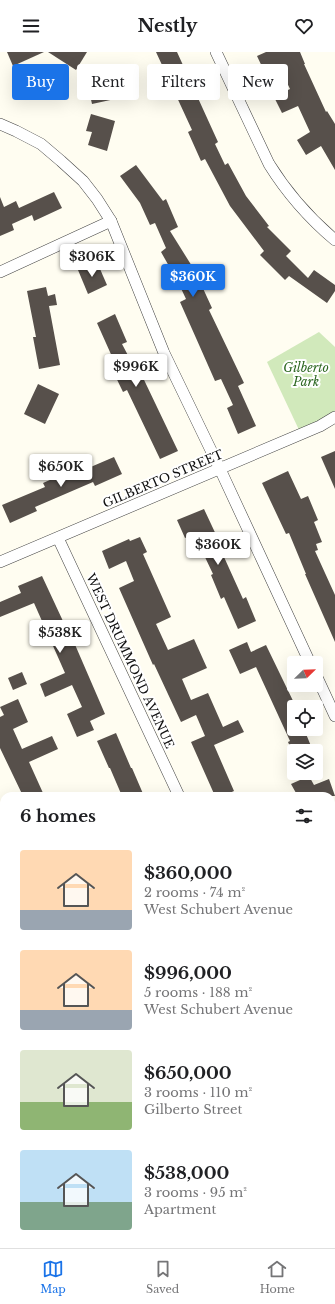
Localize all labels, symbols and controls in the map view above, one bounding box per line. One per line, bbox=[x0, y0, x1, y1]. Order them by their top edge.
icon: menu bbox=[20, 15, 42, 37]
text: Nestly bbox=[137, 15, 198, 37]
icon: heart bbox=[293, 15, 315, 37]
chip: Buy bbox=[12, 64, 69, 100]
chip: Rent bbox=[77, 64, 139, 100]
chip: Filters bbox=[147, 64, 220, 100]
chip: New bbox=[228, 64, 288, 100]
pin: $306K bbox=[64, 244, 120, 278]
text: $306K bbox=[69, 248, 115, 265]
pin: $360K bbox=[165, 264, 221, 298]
text: $360K bbox=[170, 268, 216, 285]
pin: $996K bbox=[108, 354, 164, 388]
text: $996K bbox=[113, 358, 159, 375]
park label: Gilberto Park bbox=[283, 360, 329, 389]
street label: GILBERTO STREET bbox=[100, 446, 226, 511]
pin: $650K bbox=[33, 454, 89, 488]
text: $650K bbox=[38, 458, 84, 475]
pin: $360K bbox=[190, 532, 246, 566]
text: $360K bbox=[195, 536, 241, 553]
street label: WEST DRUMMOND AVENUE bbox=[83, 570, 178, 751]
pin: $538K bbox=[32, 620, 88, 654]
text: $538K bbox=[38, 624, 82, 641]
north arrow bbox=[287, 656, 323, 692]
map controls bbox=[287, 656, 323, 780]
button: locate bbox=[287, 700, 323, 736]
button: layers bbox=[287, 744, 323, 780]
icon: filters bbox=[293, 805, 315, 827]
text: 6 homes bbox=[20, 806, 96, 827]
text: $360,000 bbox=[144, 863, 232, 884]
icon: home bbox=[52, 866, 100, 914]
text: 2 rooms · 74 m² bbox=[144, 884, 245, 901]
text: West Schubert Avenue bbox=[144, 901, 293, 918]
text: $996,000 bbox=[144, 963, 232, 984]
icon: home bbox=[52, 966, 100, 1014]
text: 5 rooms · 188 m² bbox=[144, 984, 252, 1001]
text: West Schubert Avenue bbox=[144, 1001, 293, 1018]
text: $650,000 bbox=[144, 1063, 232, 1084]
icon: home bbox=[52, 1066, 100, 1114]
text: 3 rooms · 110 m² bbox=[144, 1084, 252, 1101]
text: Gilberto Street bbox=[144, 1101, 242, 1118]
text: $538,000 bbox=[144, 1163, 229, 1184]
icon: home bbox=[52, 1166, 100, 1214]
text: 3 rooms · 95 m² bbox=[144, 1184, 247, 1201]
text: Apartment bbox=[144, 1201, 216, 1218]
tab: Map bbox=[40, 1258, 66, 1296]
tab: Saved bbox=[146, 1258, 179, 1296]
tab: Home bbox=[260, 1258, 295, 1296]

